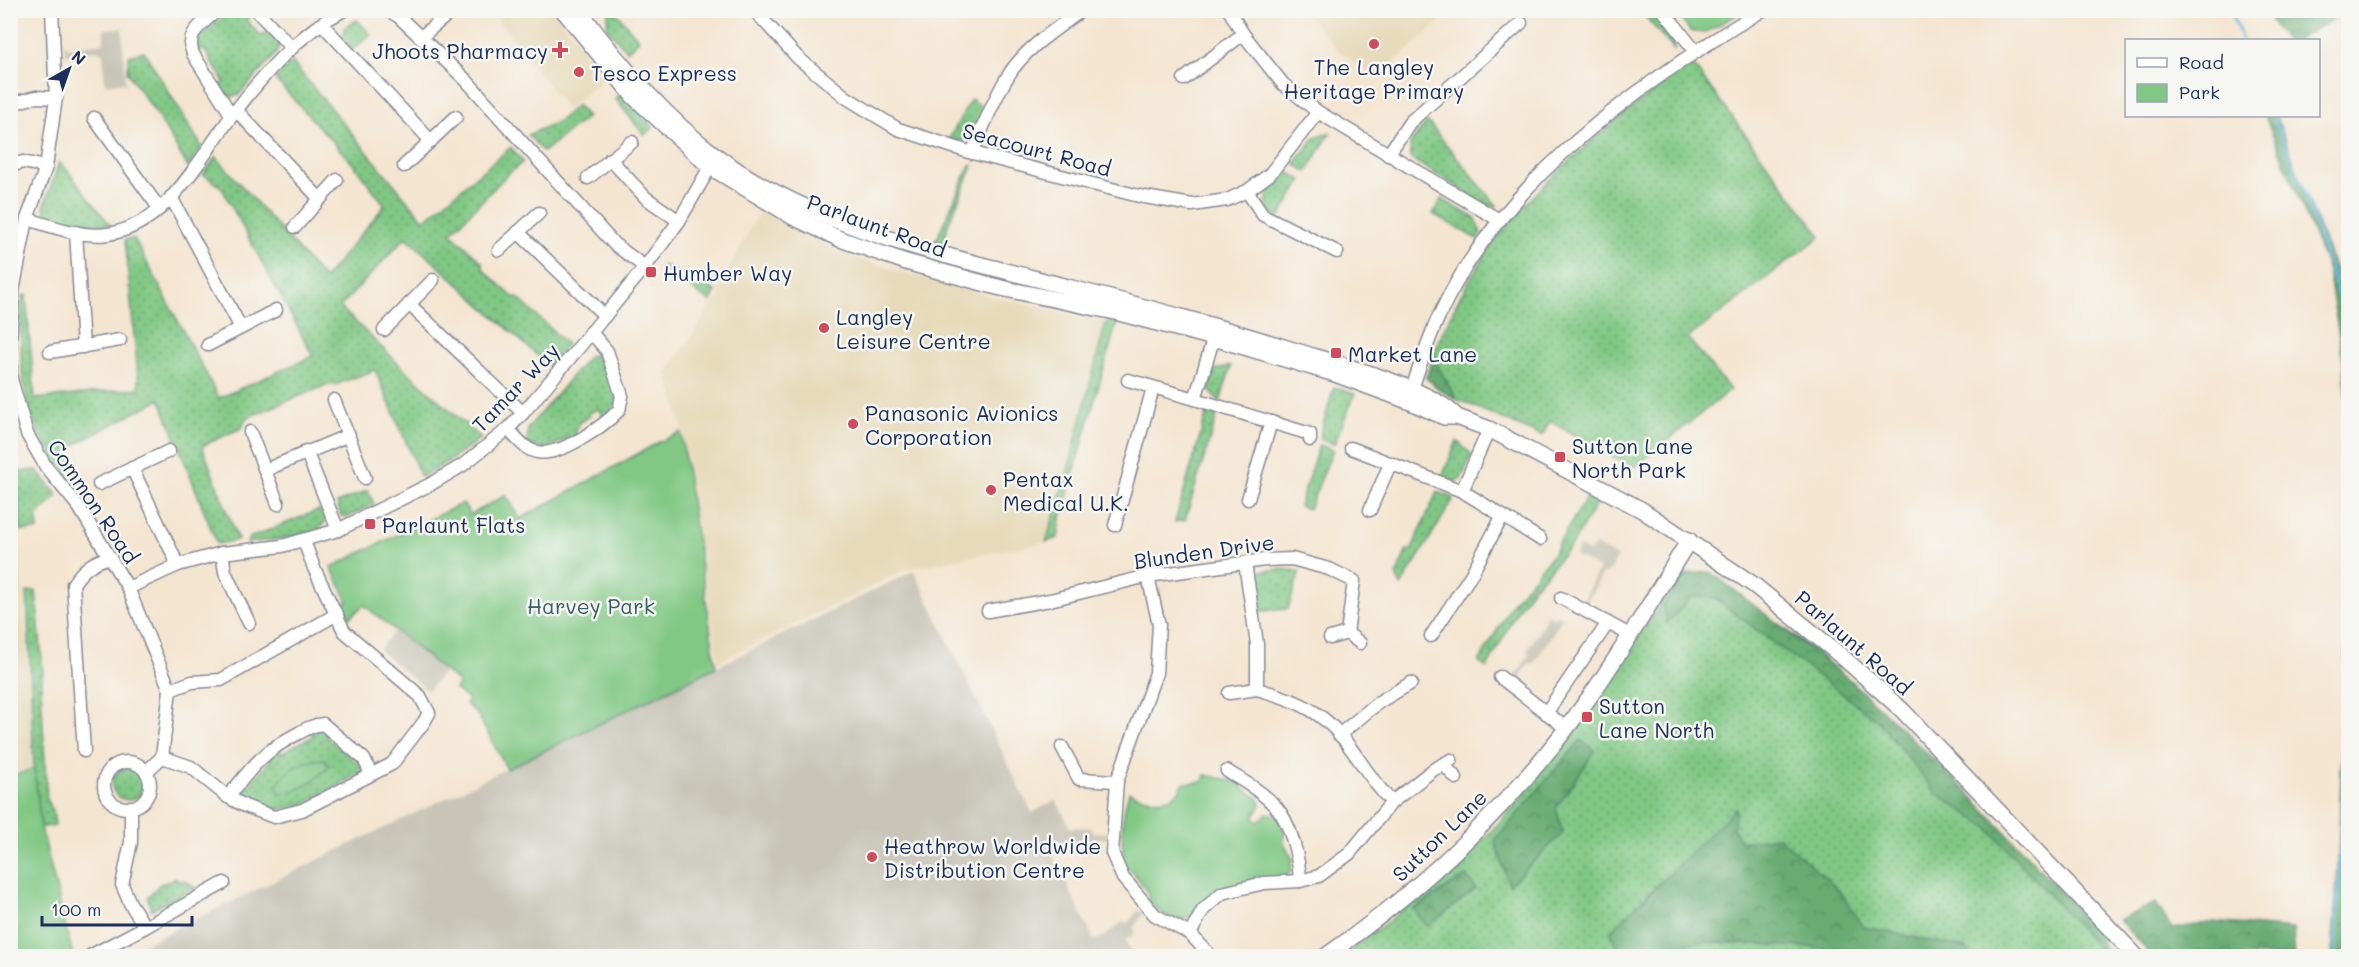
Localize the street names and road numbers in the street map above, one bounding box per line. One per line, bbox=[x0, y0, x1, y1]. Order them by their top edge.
street label: Seacourt Road bbox=[960, 116, 1114, 182]
street label: Parlaunt Road bbox=[804, 187, 950, 263]
street label: Tamar Way bbox=[466, 336, 564, 438]
street label: Common Road bbox=[43, 434, 145, 568]
street label: Blunden Drive bbox=[1132, 528, 1276, 574]
street label: Parlaunt Road bbox=[1790, 584, 1918, 700]
street label: Sutton Lane bbox=[1386, 783, 1492, 887]

